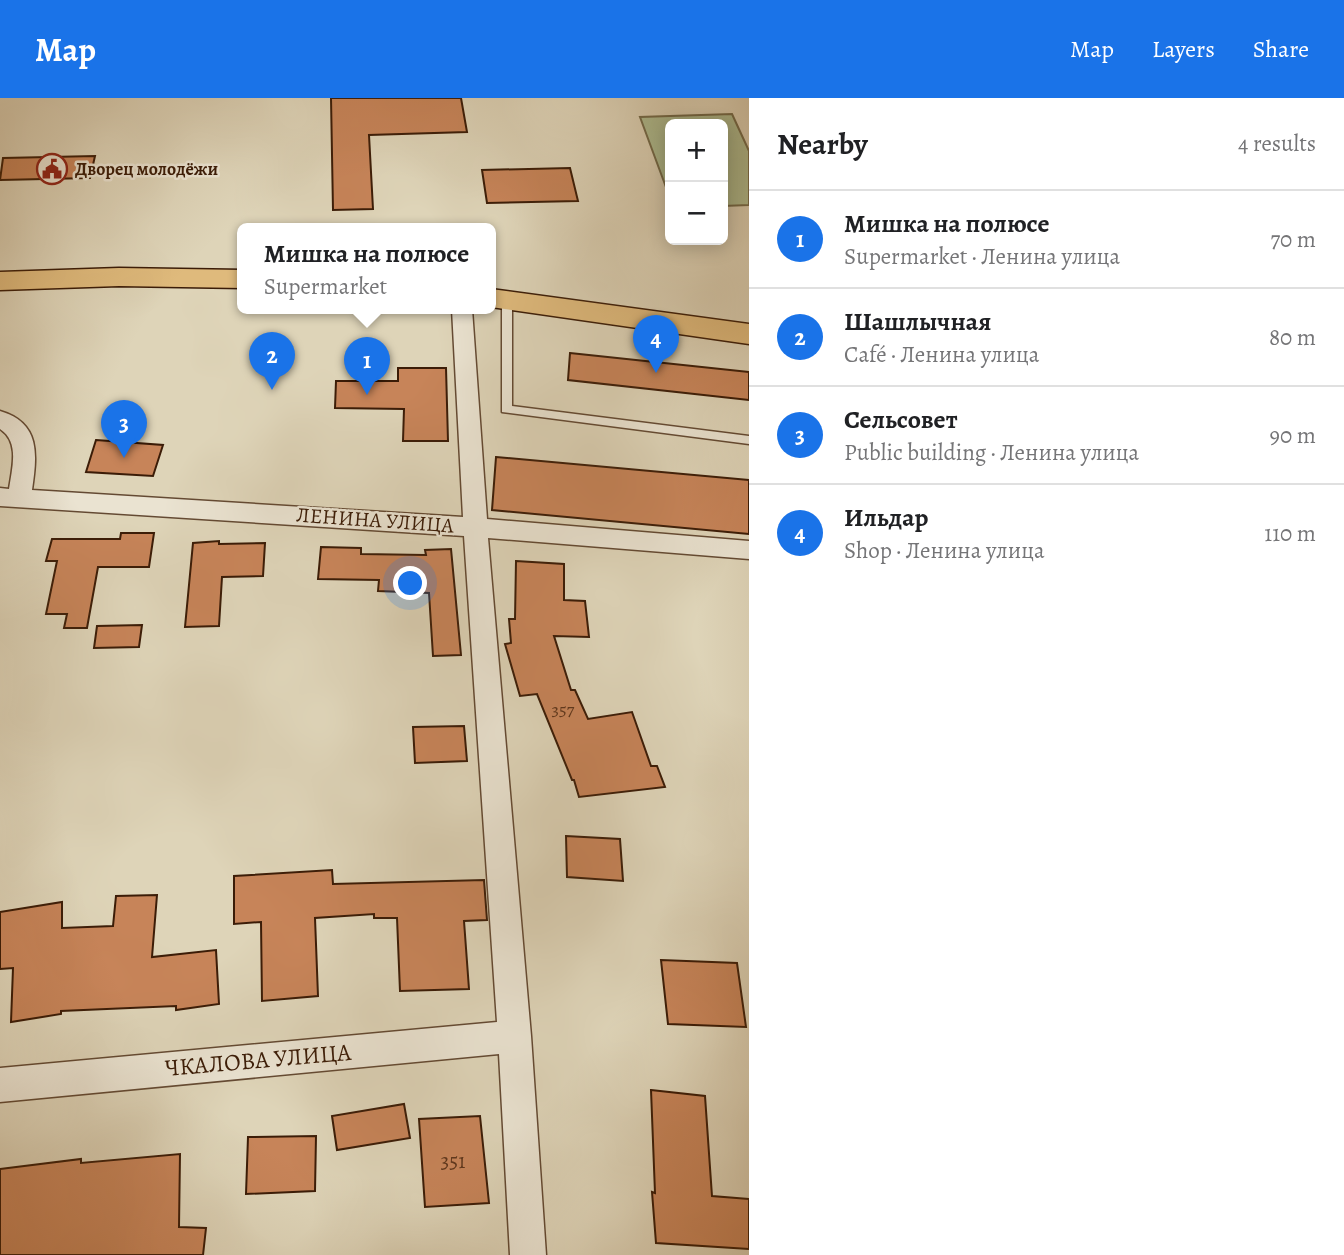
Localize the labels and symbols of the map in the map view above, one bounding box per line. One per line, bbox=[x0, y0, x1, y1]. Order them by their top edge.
public building icon: Дворец молодёжи bbox=[35, 152, 69, 186]
place label: Дворец молодёжи bbox=[75, 157, 219, 181]
pin: 4 bbox=[633, 315, 679, 373]
pin: 2 bbox=[249, 332, 295, 390]
pin: 1 bbox=[344, 337, 390, 395]
pin: 3 bbox=[101, 400, 147, 458]
street label: ЛЕНИНА УЛИЦА bbox=[295, 501, 455, 540]
your location bbox=[393, 566, 427, 600]
house number: 357 bbox=[552, 697, 575, 721]
street label: ЧКАЛОВА УЛИЦА bbox=[164, 1036, 353, 1084]
house number: 351 bbox=[441, 1147, 465, 1175]

